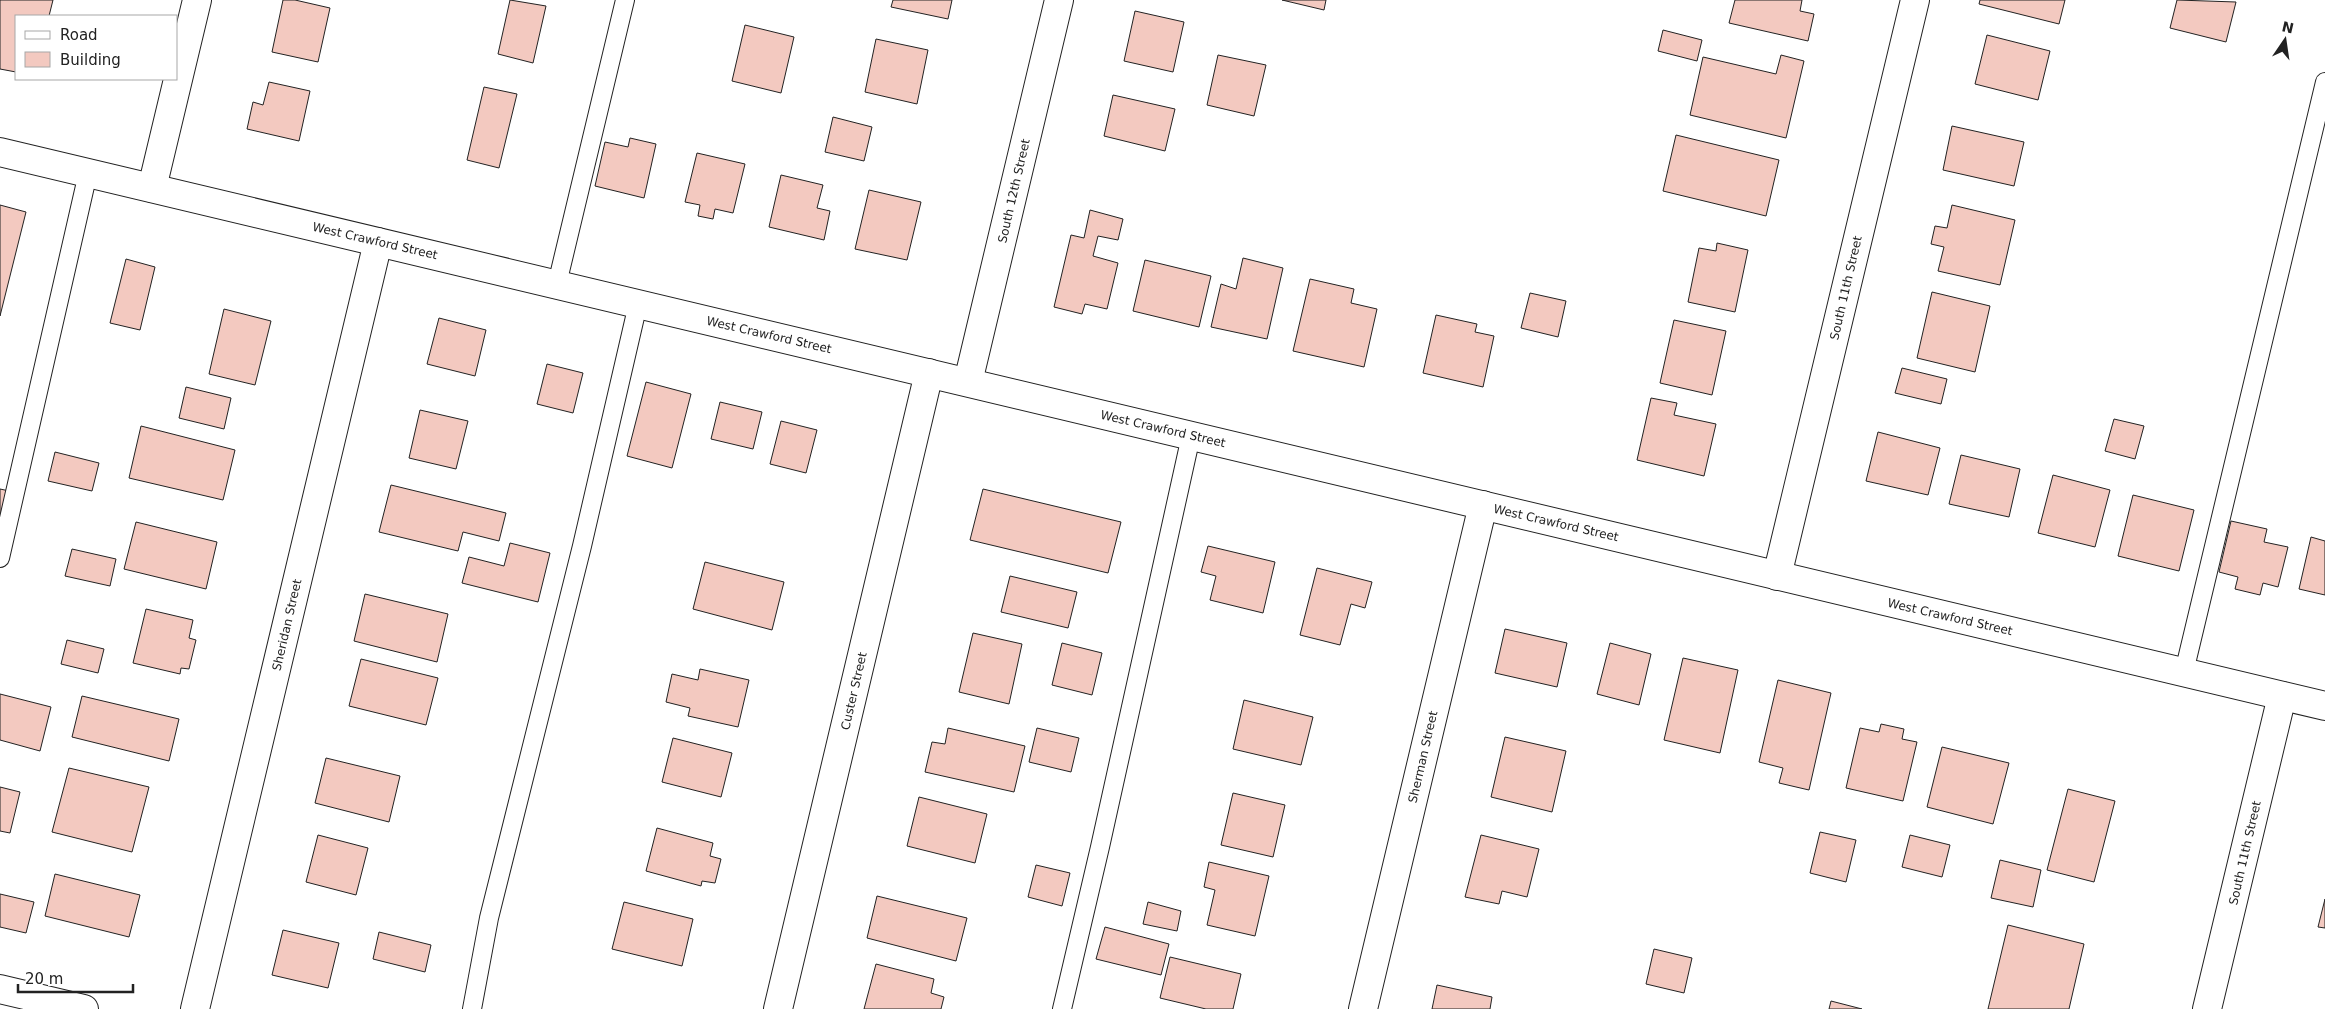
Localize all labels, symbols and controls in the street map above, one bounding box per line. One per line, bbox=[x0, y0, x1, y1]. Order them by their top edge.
legend bbox=[15, 15, 178, 80]
north arrow bbox=[2260, 15, 2310, 65]
text: N bbox=[2280, 18, 2295, 36]
text: Road bbox=[60, 26, 98, 44]
text: Building bbox=[60, 51, 121, 69]
street label: South 12th Street bbox=[995, 137, 1033, 244]
street label: West Crawford Street bbox=[311, 220, 439, 262]
street label: South 11th Street bbox=[1827, 234, 1865, 341]
street label: West Crawford Street bbox=[705, 314, 833, 356]
street label: West Crawford Street bbox=[1099, 408, 1227, 450]
street label: West Crawford Street bbox=[1492, 502, 1620, 544]
street label: Sheridan Street bbox=[270, 577, 304, 672]
street label: West Crawford Street bbox=[1886, 596, 2014, 638]
street label: Custer Street bbox=[838, 650, 870, 731]
street label: Sherman Street bbox=[1406, 709, 1440, 804]
street label: South 11th Street bbox=[2226, 799, 2264, 906]
scale bar bbox=[18, 962, 132, 994]
text: 20 m bbox=[25, 970, 63, 988]

